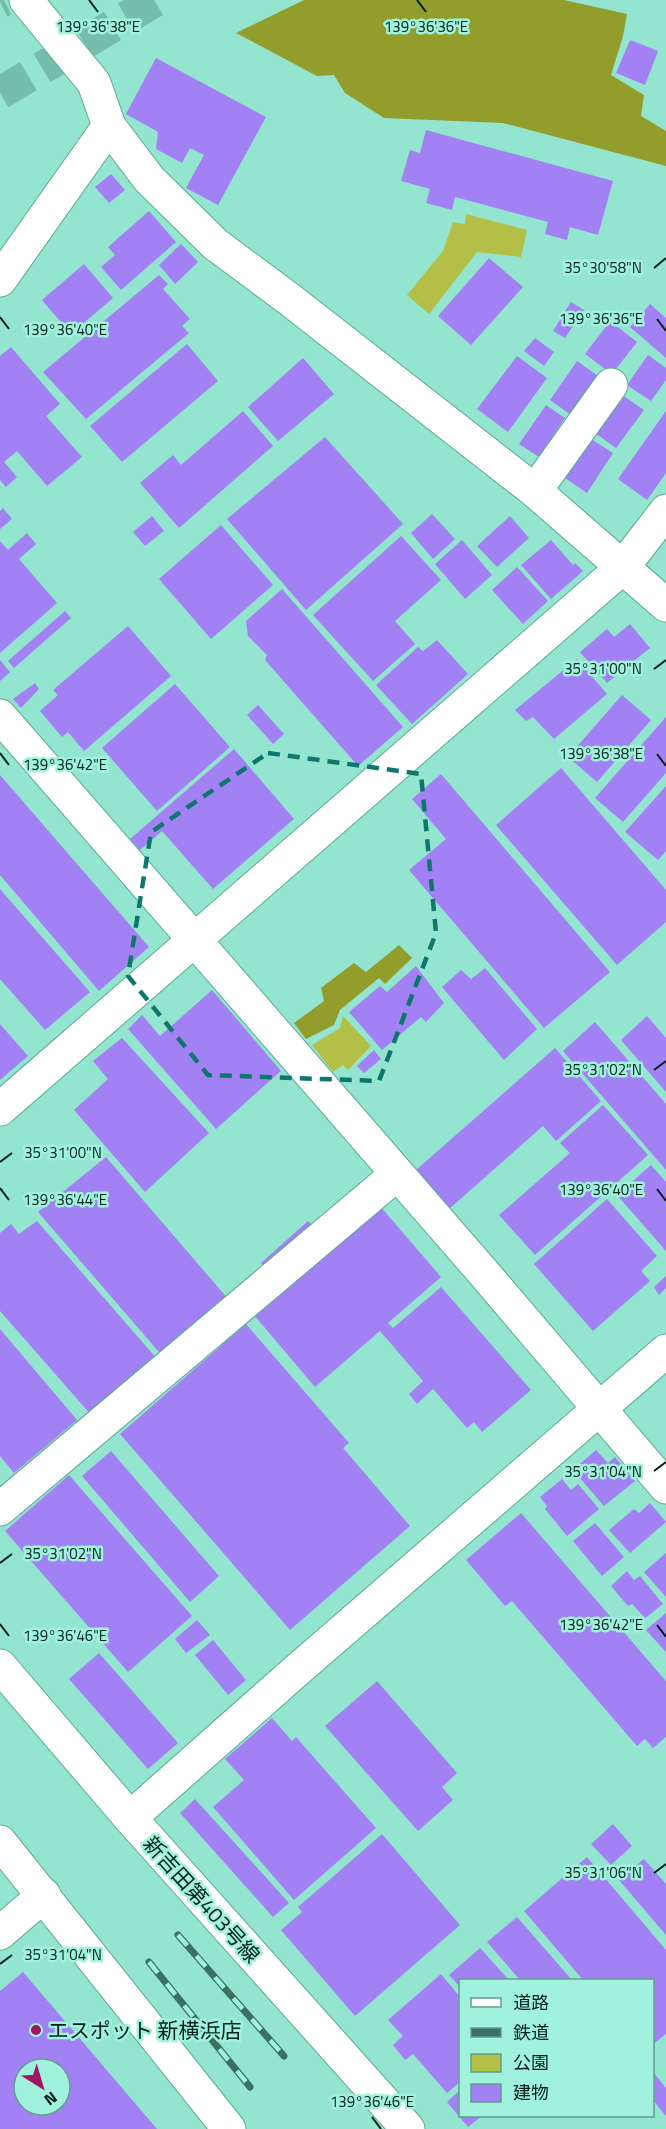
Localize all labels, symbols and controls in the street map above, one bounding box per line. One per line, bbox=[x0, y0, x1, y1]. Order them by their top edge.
text: 139°36'38"E bbox=[56, 15, 140, 38]
text: 139°36'36"E bbox=[384, 15, 468, 38]
text: 35°30'58"N bbox=[564, 256, 642, 279]
text: 139°36'36"E bbox=[559, 307, 643, 330]
text: 139°36'40"E bbox=[23, 318, 107, 341]
text: 35°31'00"N bbox=[564, 657, 642, 680]
text: 139°36'38"E bbox=[559, 742, 643, 765]
text: 139°36'42"E bbox=[23, 753, 107, 776]
text: 35°31'02"N bbox=[564, 1058, 642, 1081]
text: 35°31'00"N bbox=[24, 1141, 102, 1164]
text: 139°36'40"E bbox=[559, 1178, 643, 1201]
text: 139°36'44"E bbox=[23, 1188, 107, 1211]
text: 35°31'04"N bbox=[564, 1460, 642, 1483]
text: 35°31'02"N bbox=[24, 1542, 102, 1565]
text: 139°36'42"E bbox=[559, 1613, 643, 1636]
text: 139°36'46"E bbox=[23, 1624, 107, 1647]
street label: 新吉田第403号線 bbox=[136, 1828, 268, 1970]
text: 35°31'06"N bbox=[564, 1861, 642, 1884]
text: 35°31'04"N bbox=[24, 1943, 102, 1966]
legend bbox=[459, 1979, 654, 2117]
text: 道路 bbox=[513, 1989, 549, 2016]
place label: エスポット 新横浜店 bbox=[48, 2014, 242, 2046]
text: 鉄道 bbox=[513, 2019, 549, 2046]
marker: エスポット 新横浜店 bbox=[29, 2023, 43, 2037]
text: 公園 bbox=[513, 2049, 549, 2076]
north arrow bbox=[12, 2057, 72, 2117]
text: 建物 bbox=[513, 2079, 549, 2106]
text: N bbox=[39, 2086, 63, 2112]
text: 139°36'46"E bbox=[330, 2090, 414, 2113]

